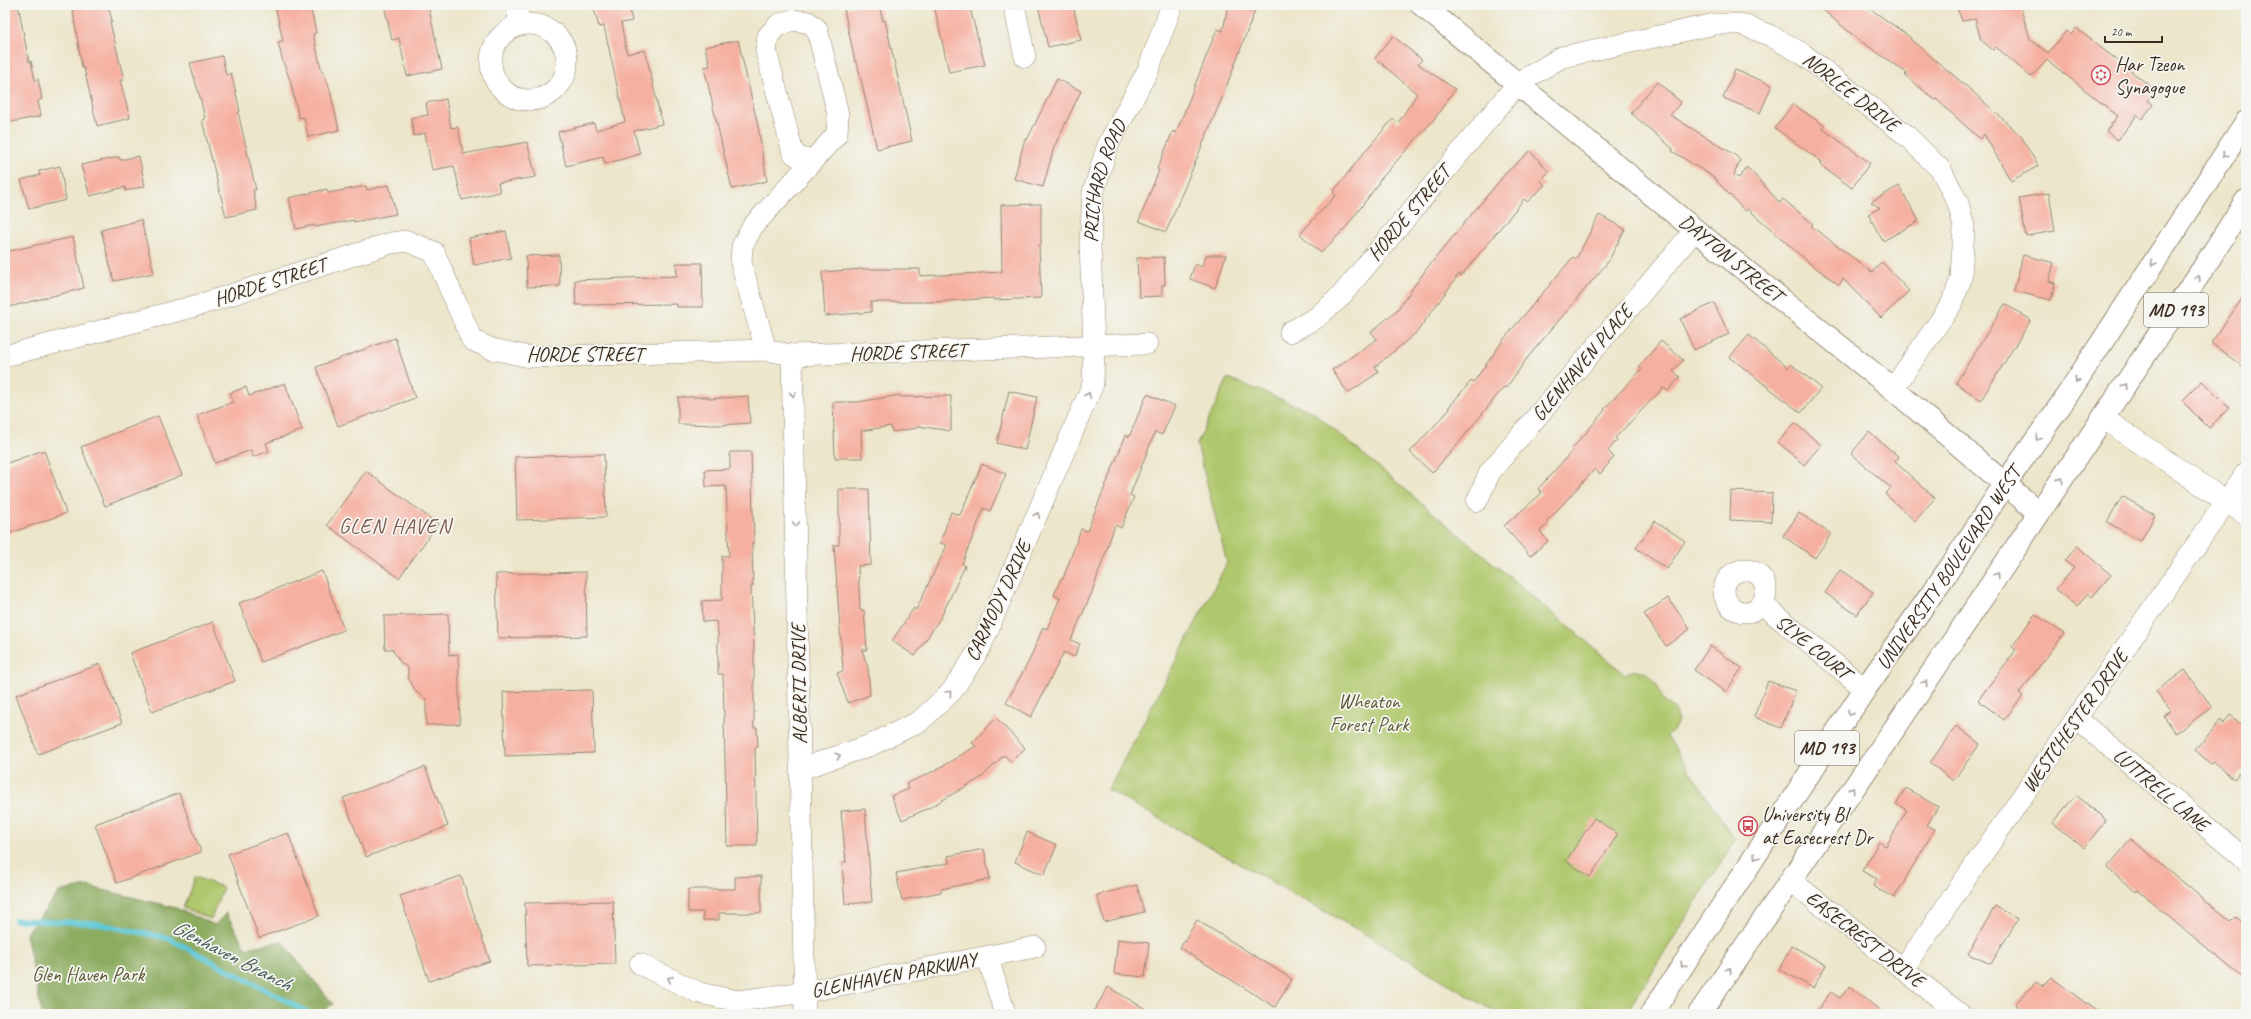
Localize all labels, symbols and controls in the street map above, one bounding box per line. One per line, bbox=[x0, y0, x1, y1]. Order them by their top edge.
scale bar bbox=[2105, 18, 2162, 44]
text: 20 m bbox=[2111, 24, 2133, 40]
street label: NORLEE DRIVE bbox=[1798, 47, 1906, 139]
place label: Har Tzeon Synagogue bbox=[2115, 52, 2186, 100]
synagogue icon: Har Tzeon Synagogue bbox=[2090, 64, 2112, 86]
street label: PRICHARD ROAD bbox=[1078, 114, 1132, 243]
one-way arrow bbox=[2223, 151, 2230, 158]
street label: HORDE STREET bbox=[1362, 157, 1458, 266]
street label: DAYTON STREET bbox=[1674, 209, 1791, 310]
street label: HORDE STREET bbox=[211, 251, 333, 312]
one-way arrow bbox=[2150, 259, 2158, 266]
one-way arrow bbox=[2193, 275, 2201, 282]
road number: MD 193 bbox=[2144, 293, 2208, 327]
street label: GLENHAVEN PLACE bbox=[1526, 298, 1640, 426]
street label: HORDE STREET bbox=[849, 337, 970, 367]
street label: HORDE STREET bbox=[527, 342, 647, 367]
one-way arrow bbox=[2074, 376, 2082, 383]
one-way arrow bbox=[2120, 383, 2127, 390]
one-way arrow bbox=[788, 391, 797, 397]
one-way arrow bbox=[1083, 392, 1091, 400]
one-way arrow bbox=[2035, 434, 2043, 441]
street label: UNIVERSITY BOULEVARD WEST bbox=[1870, 458, 2029, 674]
one-way arrow bbox=[2056, 477, 2064, 484]
one-way arrow bbox=[1032, 511, 1040, 519]
district label: GLEN HAVEN bbox=[339, 513, 454, 539]
one-way arrow bbox=[791, 521, 800, 527]
street label: CARMODY DRIVE bbox=[959, 535, 1038, 665]
one-way arrow bbox=[1992, 572, 1999, 579]
street label: SLYE COURT bbox=[1770, 609, 1859, 688]
street label: ALBERTI DRIVE bbox=[785, 621, 813, 744]
street label: WESTCHESTER DRIVE bbox=[2016, 642, 2135, 797]
one-way arrow bbox=[1920, 680, 1928, 687]
park label: Wheaton Forest Park bbox=[1330, 689, 1410, 737]
one-way arrow bbox=[944, 690, 952, 698]
one-way arrow bbox=[1847, 709, 1854, 716]
road number: MD 193 bbox=[1795, 731, 1859, 765]
street label: LUTTRELL LANE bbox=[2108, 743, 2216, 839]
one-way arrow bbox=[834, 753, 841, 761]
one-way arrow bbox=[1847, 788, 1854, 795]
place label: University Bl at Easecrest Dr bbox=[1762, 802, 1874, 850]
bus stop icon: University Bl at Easecrest Dr bbox=[1737, 815, 1759, 837]
one-way arrow bbox=[1753, 853, 1760, 860]
street label: EASECREST DRIVE bbox=[1801, 885, 1931, 995]
water label: Glenhaven Branch bbox=[168, 914, 297, 997]
street label: GLENHAVEN PARKWAY bbox=[809, 946, 982, 1003]
one-way arrow bbox=[1680, 961, 1688, 968]
park label: Glen Haven Park bbox=[32, 962, 146, 987]
one-way arrow bbox=[1724, 967, 1732, 974]
one-way arrow bbox=[666, 976, 674, 983]

